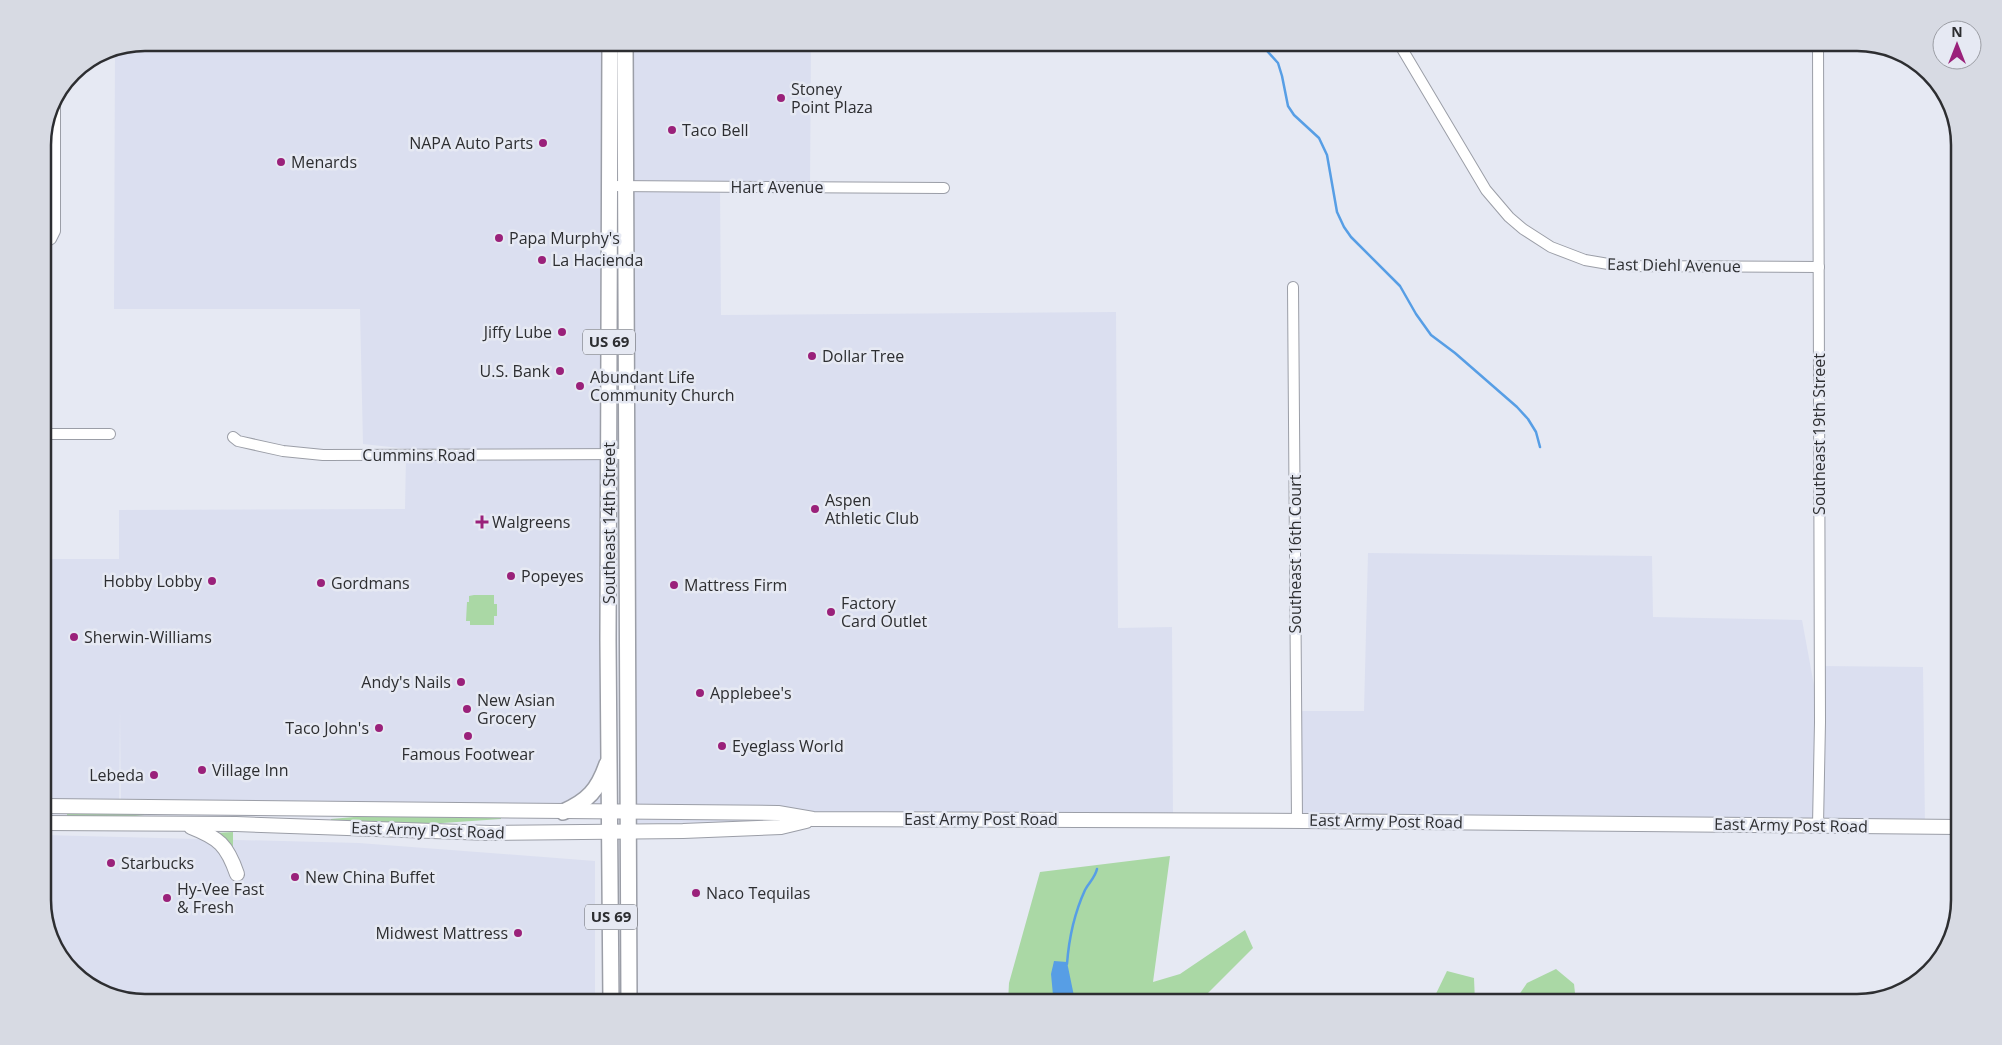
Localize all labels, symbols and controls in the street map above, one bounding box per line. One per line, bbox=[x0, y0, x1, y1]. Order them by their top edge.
north arrow bbox=[1932, 20, 1982, 70]
text: N bbox=[1951, 22, 1963, 41]
place label: Stoney Point Plaza bbox=[791, 78, 873, 118]
marker: Stoney Point Plaza bbox=[775, 92, 787, 104]
place label: Taco Bell bbox=[682, 119, 749, 141]
marker: Taco Bell bbox=[666, 124, 678, 136]
place label: NAPA Auto Parts bbox=[409, 132, 533, 154]
marker: NAPA Auto Parts bbox=[537, 137, 549, 149]
place label: Menards bbox=[291, 151, 357, 173]
marker: Menards bbox=[275, 156, 287, 168]
street label: Hart Avenue bbox=[731, 176, 823, 198]
place label: Papa Murphy's bbox=[509, 227, 620, 249]
marker: Papa Murphy's bbox=[493, 232, 505, 244]
place label: La Hacienda bbox=[552, 249, 643, 271]
street label: East Diehl Avenue bbox=[1607, 253, 1741, 277]
marker: La Hacienda bbox=[536, 254, 548, 266]
place label: Jiffy Lube bbox=[482, 321, 552, 343]
marker: Jiffy Lube bbox=[556, 326, 568, 338]
road number: US 69 bbox=[583, 330, 635, 354]
place label: Dollar Tree bbox=[822, 345, 904, 367]
marker: Dollar Tree bbox=[806, 350, 818, 362]
street label: Southeast 19th Street bbox=[1808, 353, 1830, 515]
place label: U.S. Bank bbox=[480, 360, 551, 382]
marker: U.S. Bank bbox=[554, 365, 566, 377]
place label: Abundant Life Community Church bbox=[590, 366, 735, 406]
marker: Abundant Life Community Church bbox=[574, 380, 586, 392]
street label: Southeast 14th Street bbox=[598, 442, 620, 604]
street label: Cummins Road bbox=[362, 444, 476, 466]
street label: Southeast 16th Court bbox=[1284, 474, 1306, 633]
place label: Aspen Athletic Club bbox=[825, 489, 919, 529]
marker: Aspen Athletic Club bbox=[809, 503, 821, 515]
place label: Walgreens bbox=[492, 511, 570, 533]
marker: Walgreens bbox=[476, 516, 488, 528]
place label: Popeyes bbox=[521, 565, 584, 587]
place label: Hobby Lobby bbox=[103, 570, 203, 592]
marker: Popeyes bbox=[505, 570, 517, 582]
place label: Gordmans bbox=[331, 572, 410, 594]
place label: Mattress Firm bbox=[684, 574, 787, 596]
marker: Hobby Lobby bbox=[206, 575, 218, 587]
marker: Gordmans bbox=[315, 577, 327, 589]
marker: Mattress Firm bbox=[668, 579, 680, 591]
place label: Factory Card Outlet bbox=[841, 592, 927, 632]
marker: Factory Card Outlet bbox=[825, 606, 837, 618]
place label: Sherwin-Williams bbox=[84, 626, 212, 648]
marker: Sherwin-Williams bbox=[68, 631, 80, 643]
place label: Andy's Nails bbox=[361, 671, 451, 693]
marker: Andy's Nails bbox=[455, 676, 467, 688]
place label: Applebee's bbox=[710, 682, 792, 704]
marker: Applebee's bbox=[694, 687, 706, 699]
place label: New Asian Grocery bbox=[477, 689, 555, 729]
marker: New Asian Grocery bbox=[461, 703, 473, 715]
place label: Taco John's bbox=[285, 717, 369, 739]
marker: Taco John's bbox=[373, 722, 385, 734]
marker: Famous Footwear bbox=[462, 730, 474, 742]
place label: Eyeglass World bbox=[732, 735, 844, 757]
marker: Eyeglass World bbox=[716, 740, 728, 752]
place label: Famous Footwear bbox=[401, 743, 535, 765]
place label: Village Inn bbox=[212, 759, 288, 781]
place label: Lebeda bbox=[89, 764, 144, 786]
marker: Village Inn bbox=[196, 764, 208, 776]
marker: Lebeda bbox=[148, 769, 160, 781]
street label: East Army Post Road bbox=[904, 808, 1058, 830]
street label: East Army Post Road bbox=[1309, 809, 1463, 833]
street label: East Army Post Road bbox=[1714, 813, 1868, 837]
street label: East Army Post Road bbox=[351, 816, 505, 844]
place label: Starbucks bbox=[121, 852, 194, 874]
marker: Starbucks bbox=[105, 857, 117, 869]
place label: New China Buffet bbox=[305, 866, 435, 888]
marker: New China Buffet bbox=[289, 871, 301, 883]
place label: Hy-Vee Fast & Fresh bbox=[177, 878, 264, 918]
place label: Naco Tequilas bbox=[706, 882, 810, 904]
marker: Naco Tequilas bbox=[690, 887, 702, 899]
marker: Hy-Vee Fast & Fresh bbox=[161, 892, 173, 904]
road number: US 69 bbox=[585, 904, 637, 930]
place label: Midwest Mattress bbox=[375, 922, 508, 944]
marker: Midwest Mattress bbox=[512, 927, 524, 939]

